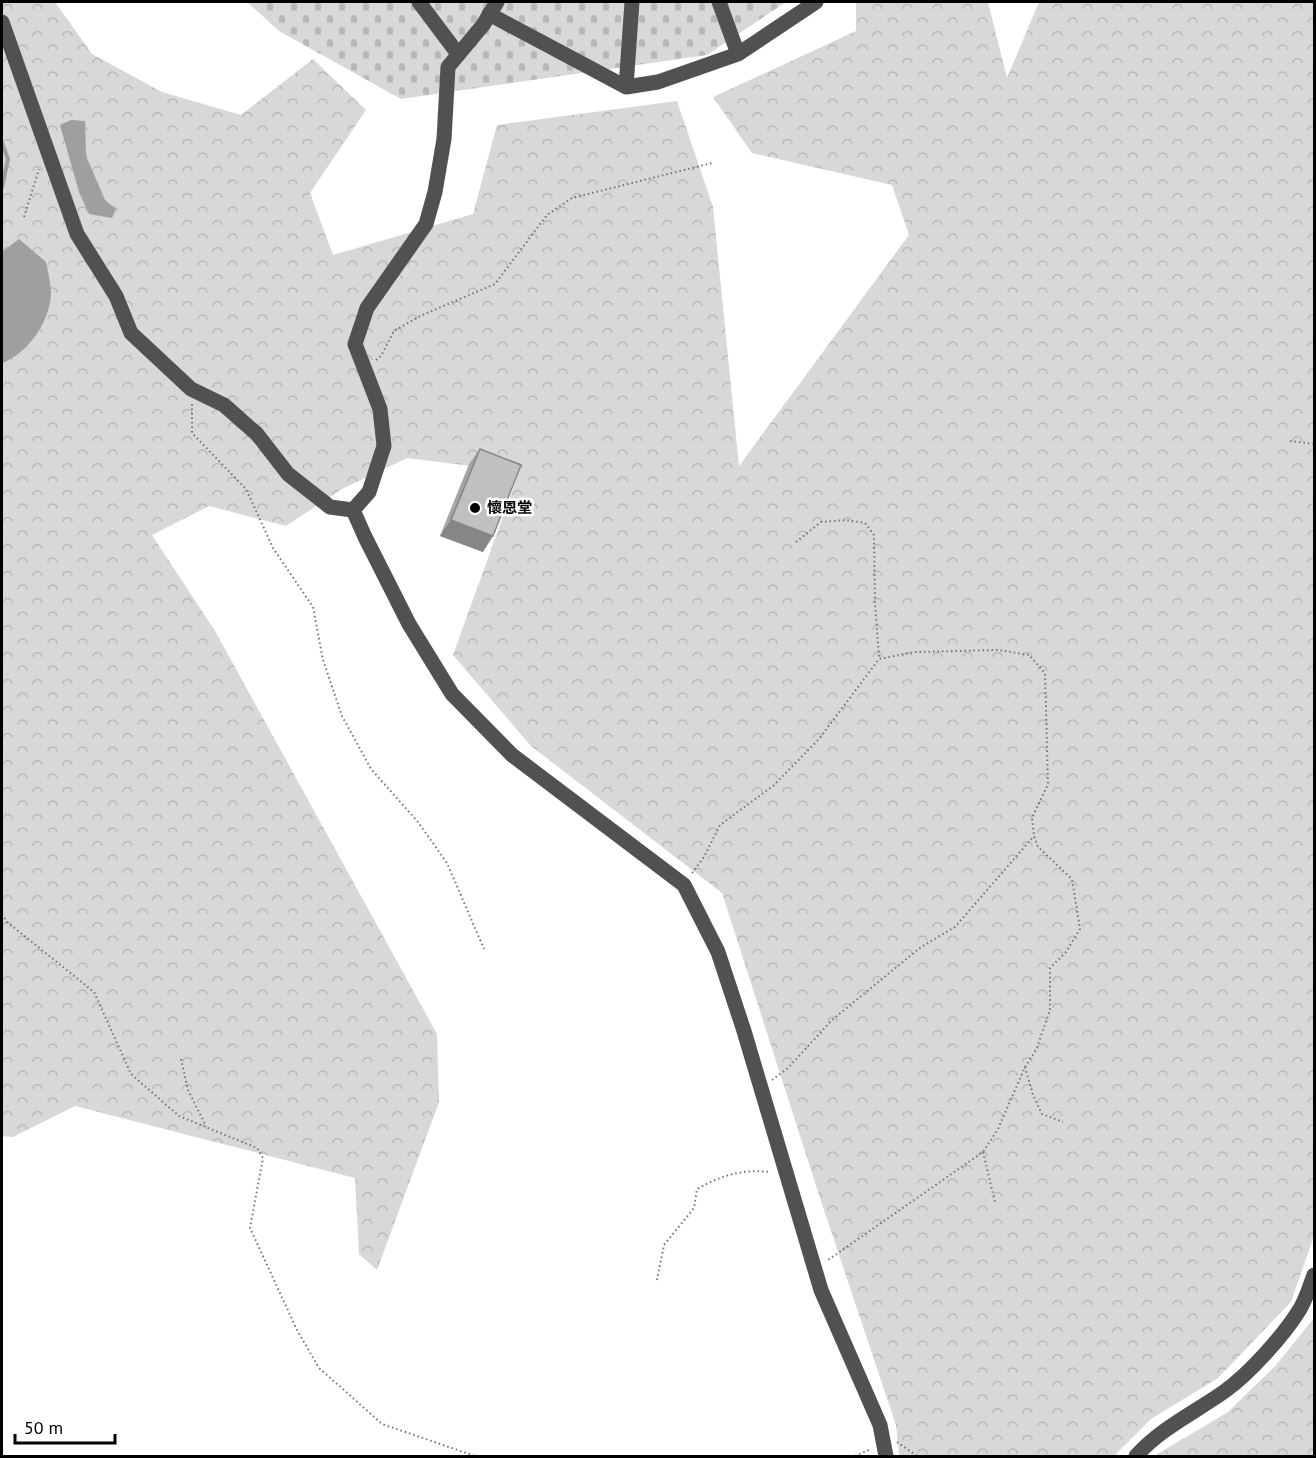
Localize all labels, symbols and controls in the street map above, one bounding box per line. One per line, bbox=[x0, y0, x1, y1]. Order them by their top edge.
place label: 懷恩堂 bbox=[487, 498, 532, 517]
marker: 懷恩堂 bbox=[468, 501, 482, 515]
scale bar bbox=[15, 1407, 116, 1445]
text: 50 m bbox=[24, 1416, 63, 1439]

